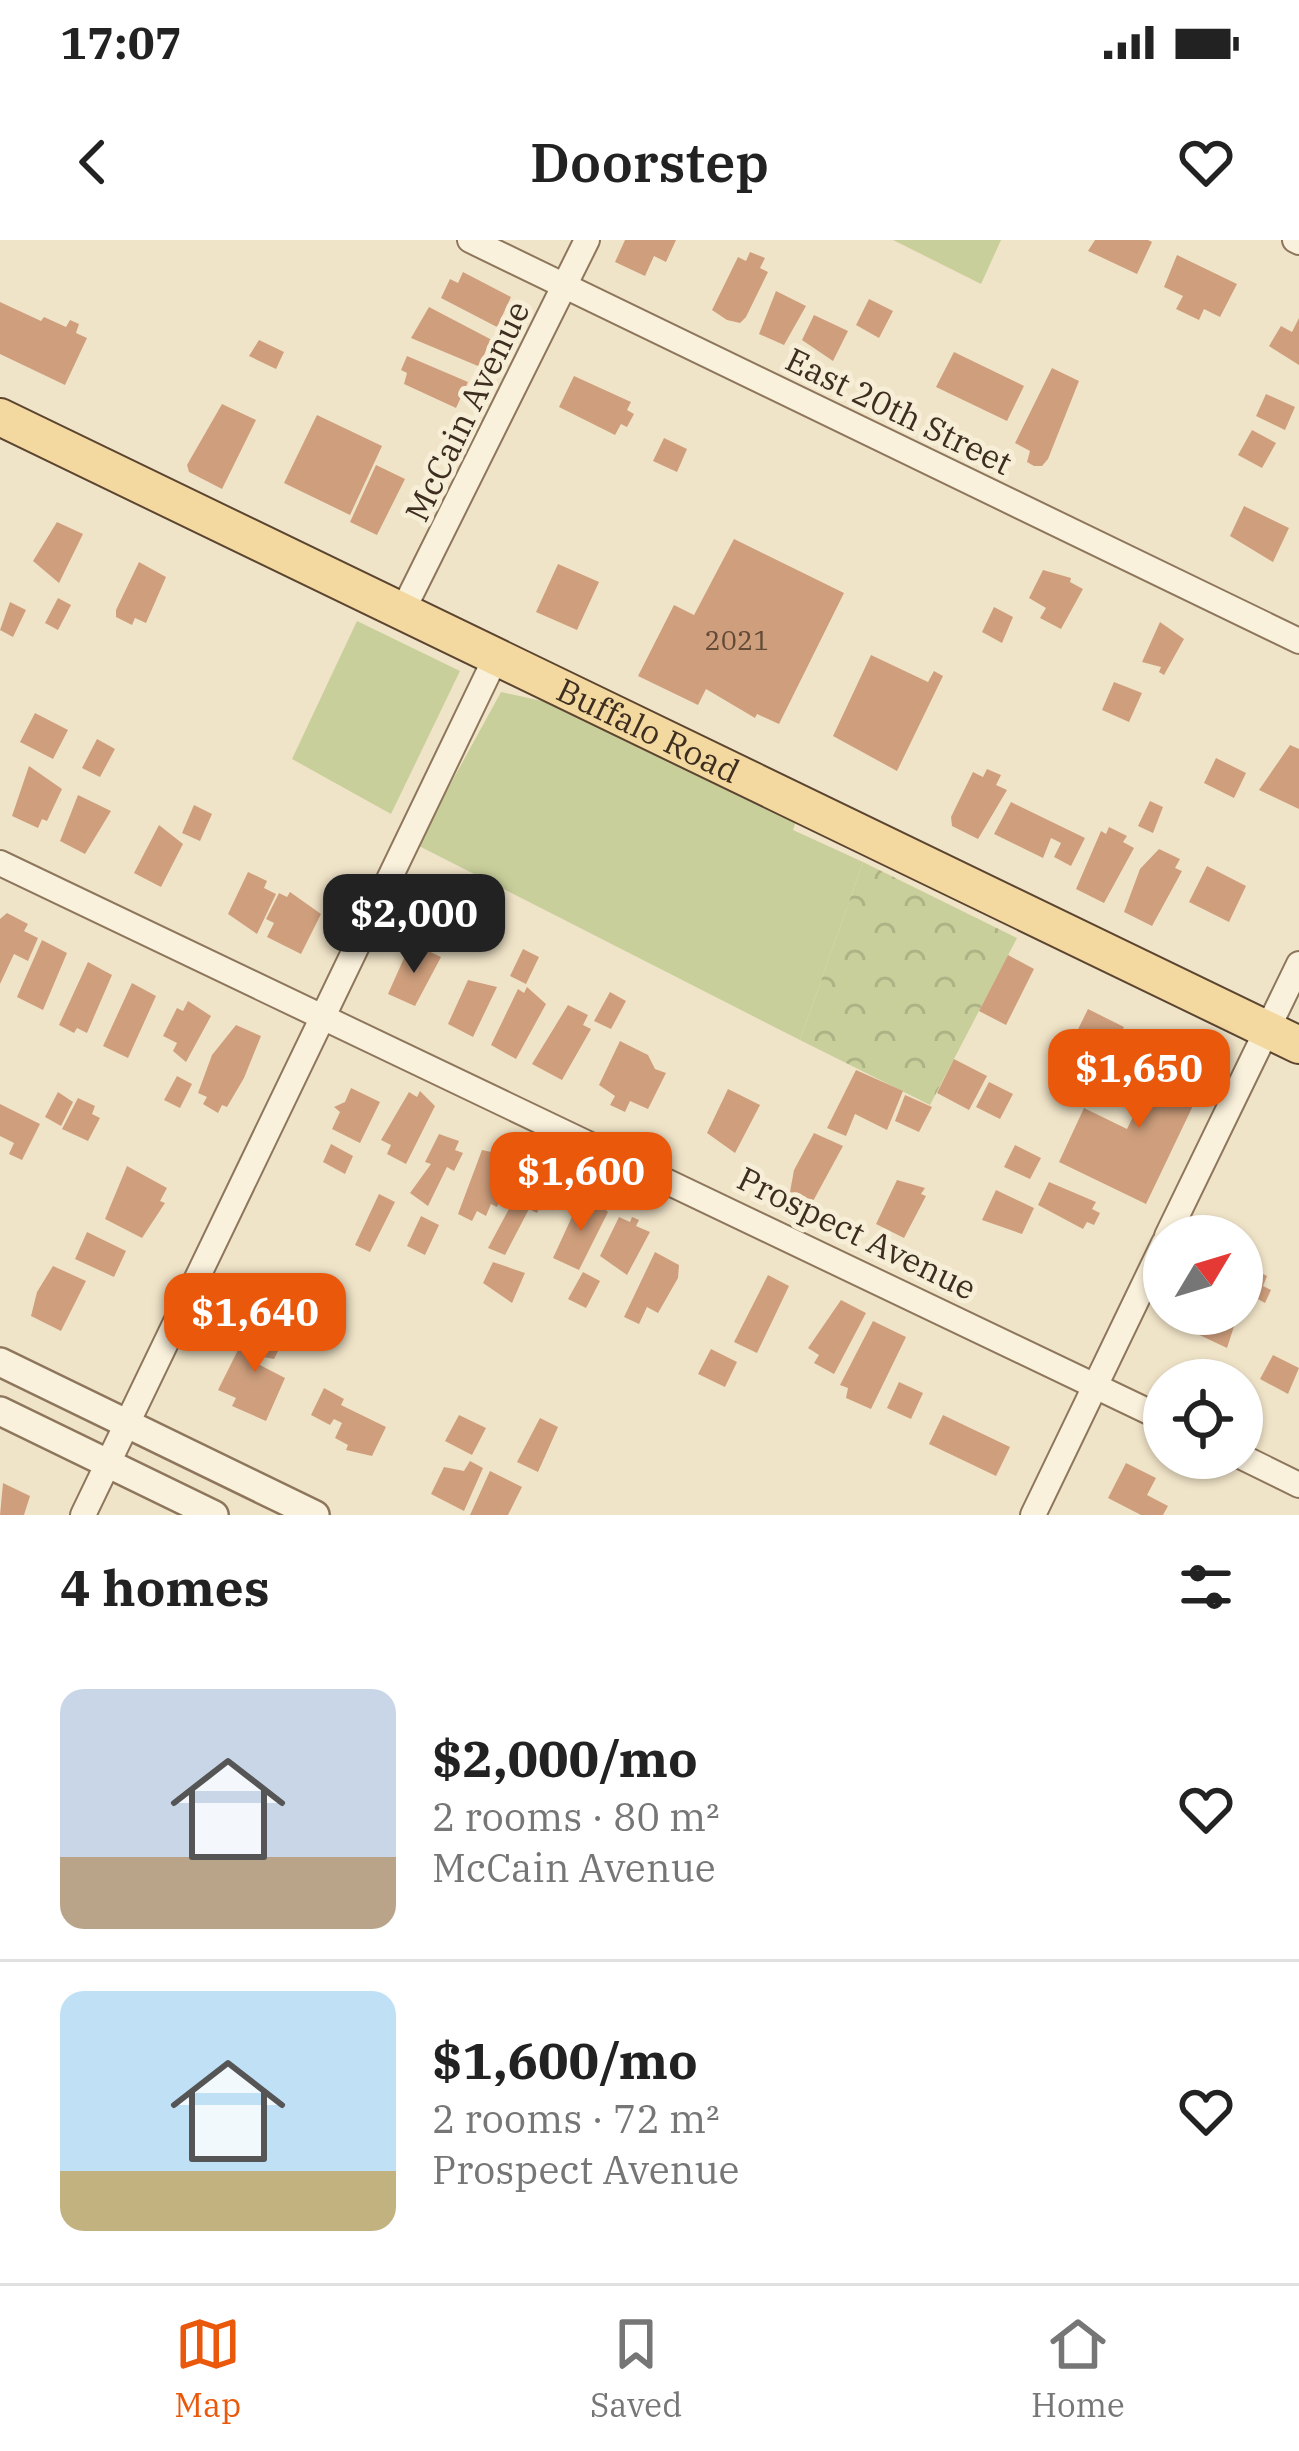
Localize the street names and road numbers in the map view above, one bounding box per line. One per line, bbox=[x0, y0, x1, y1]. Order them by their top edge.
street label: McCain Avenue bbox=[395, 293, 538, 528]
street label: East 20th Street bbox=[779, 337, 1019, 484]
street label: Buffalo Road bbox=[550, 668, 747, 792]
street label: Prospect Avenue bbox=[731, 1156, 984, 1309]

